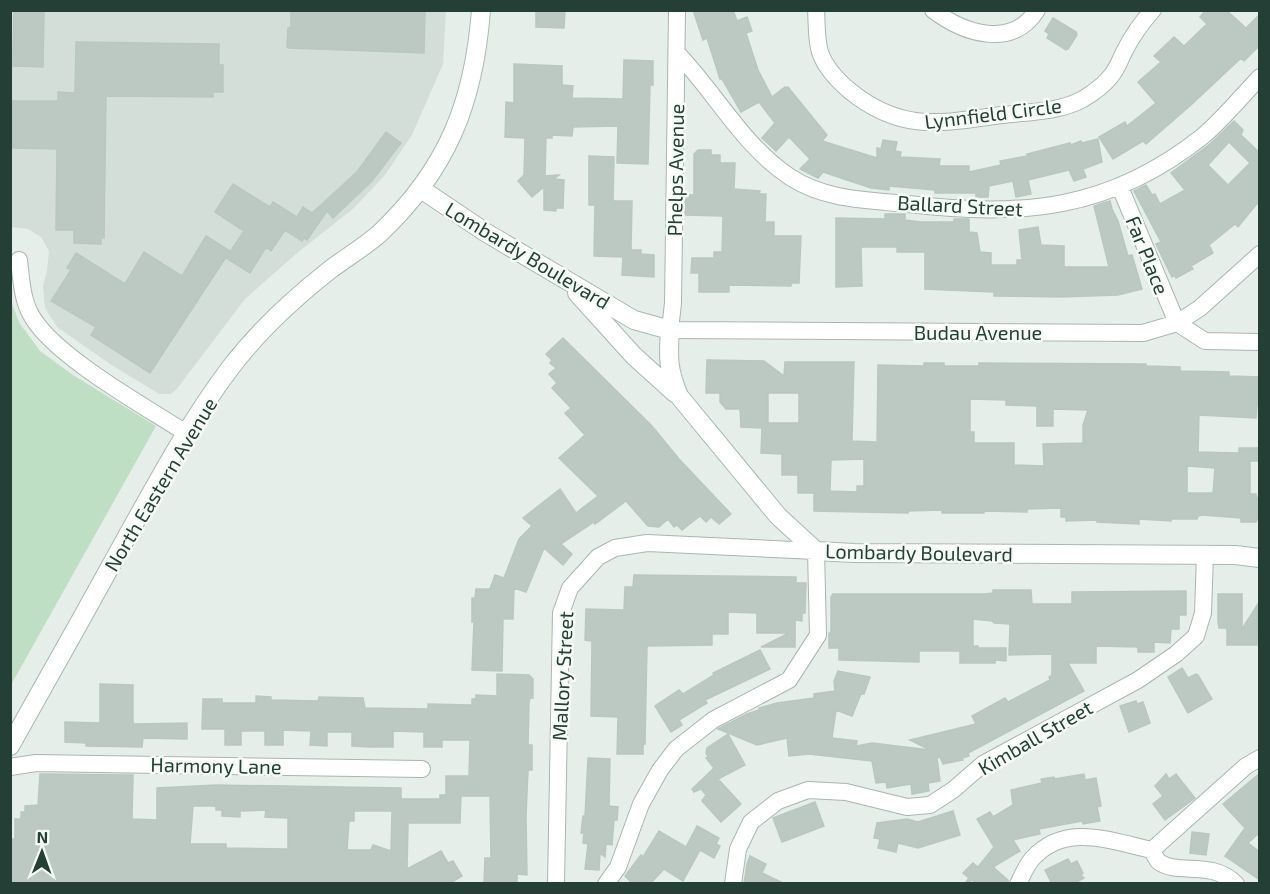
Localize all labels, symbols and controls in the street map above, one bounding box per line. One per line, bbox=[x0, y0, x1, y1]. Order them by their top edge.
street label: Lynnfield Circle bbox=[923, 93, 1063, 133]
street label: Phelps Avenue bbox=[662, 103, 688, 237]
street label: Ballard Street bbox=[897, 190, 1024, 220]
street label: Lombardy Boulevard bbox=[441, 196, 615, 314]
street label: Far Place bbox=[1121, 212, 1175, 298]
street label: Budau Avenue bbox=[914, 320, 1042, 344]
street label: North Eastern Avenue bbox=[99, 393, 221, 575]
street label: Lombardy Boulevard bbox=[825, 538, 1013, 566]
street label: Mallory Street bbox=[547, 610, 577, 742]
street label: Kimball Street bbox=[974, 694, 1097, 779]
street label: Harmony Lane bbox=[150, 752, 282, 778]
north arrow bbox=[12, 822, 72, 882]
text: N bbox=[36, 827, 48, 846]

